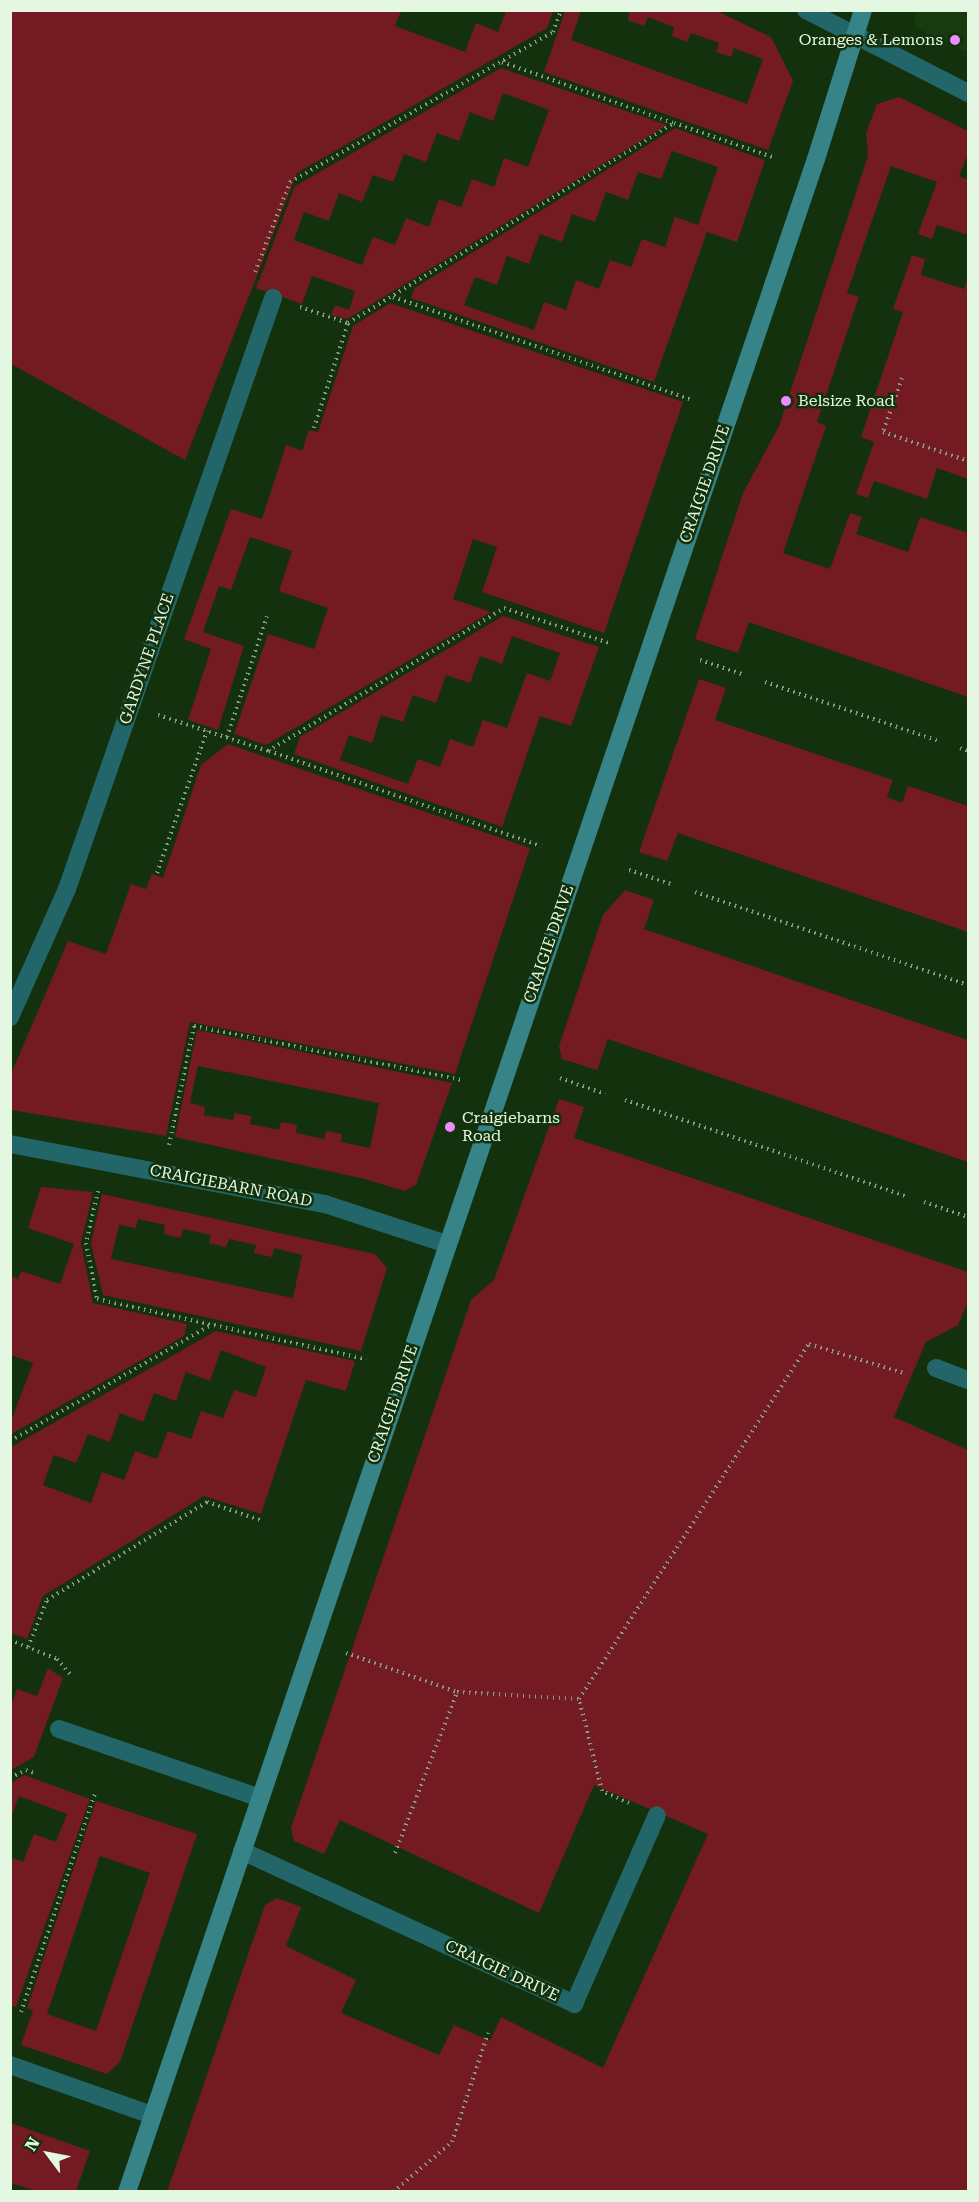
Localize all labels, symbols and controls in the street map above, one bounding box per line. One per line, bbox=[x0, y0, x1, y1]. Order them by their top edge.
place label: Oranges & Lemons bbox=[799, 30, 943, 50]
marker: Oranges & Lemons bbox=[948, 33, 962, 47]
place label: Belsize Road bbox=[798, 391, 895, 411]
marker: Belsize Road bbox=[779, 394, 793, 408]
street label: CRAIGIE DRIVE bbox=[676, 422, 734, 546]
street label: GARDYNE PLACE bbox=[116, 591, 178, 727]
street label: CRAIGIE DRIVE bbox=[520, 882, 578, 1006]
place label: Craigiebarns Road bbox=[462, 1108, 560, 1146]
marker: Craigiebarns Road bbox=[443, 1120, 457, 1134]
street label: CRAIGIEBARN ROAD bbox=[148, 1161, 314, 1211]
street label: CRAIGIE DRIVE bbox=[364, 1342, 422, 1466]
street label: CRAIGIE DRIVE bbox=[442, 1936, 562, 2006]
north arrow bbox=[18, 2124, 78, 2184]
text: N bbox=[21, 2134, 44, 2154]

